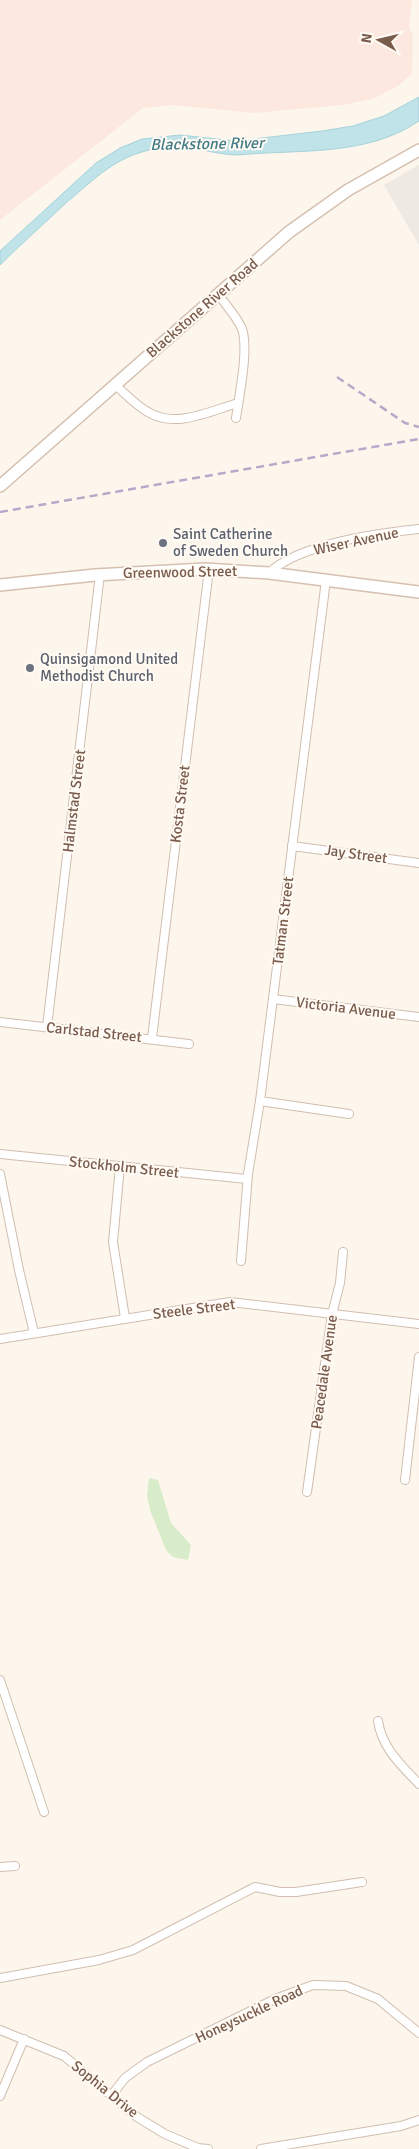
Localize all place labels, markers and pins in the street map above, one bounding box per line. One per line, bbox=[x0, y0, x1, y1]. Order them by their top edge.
place label: Saint Catherine of Sweden Church bbox=[173, 525, 288, 560]
marker: Saint Catherine of Sweden Church bbox=[157, 537, 169, 549]
place label: Quinsigamond United Methodist Church bbox=[40, 650, 178, 685]
marker: Quinsigamond United Methodist Church bbox=[24, 662, 36, 674]

